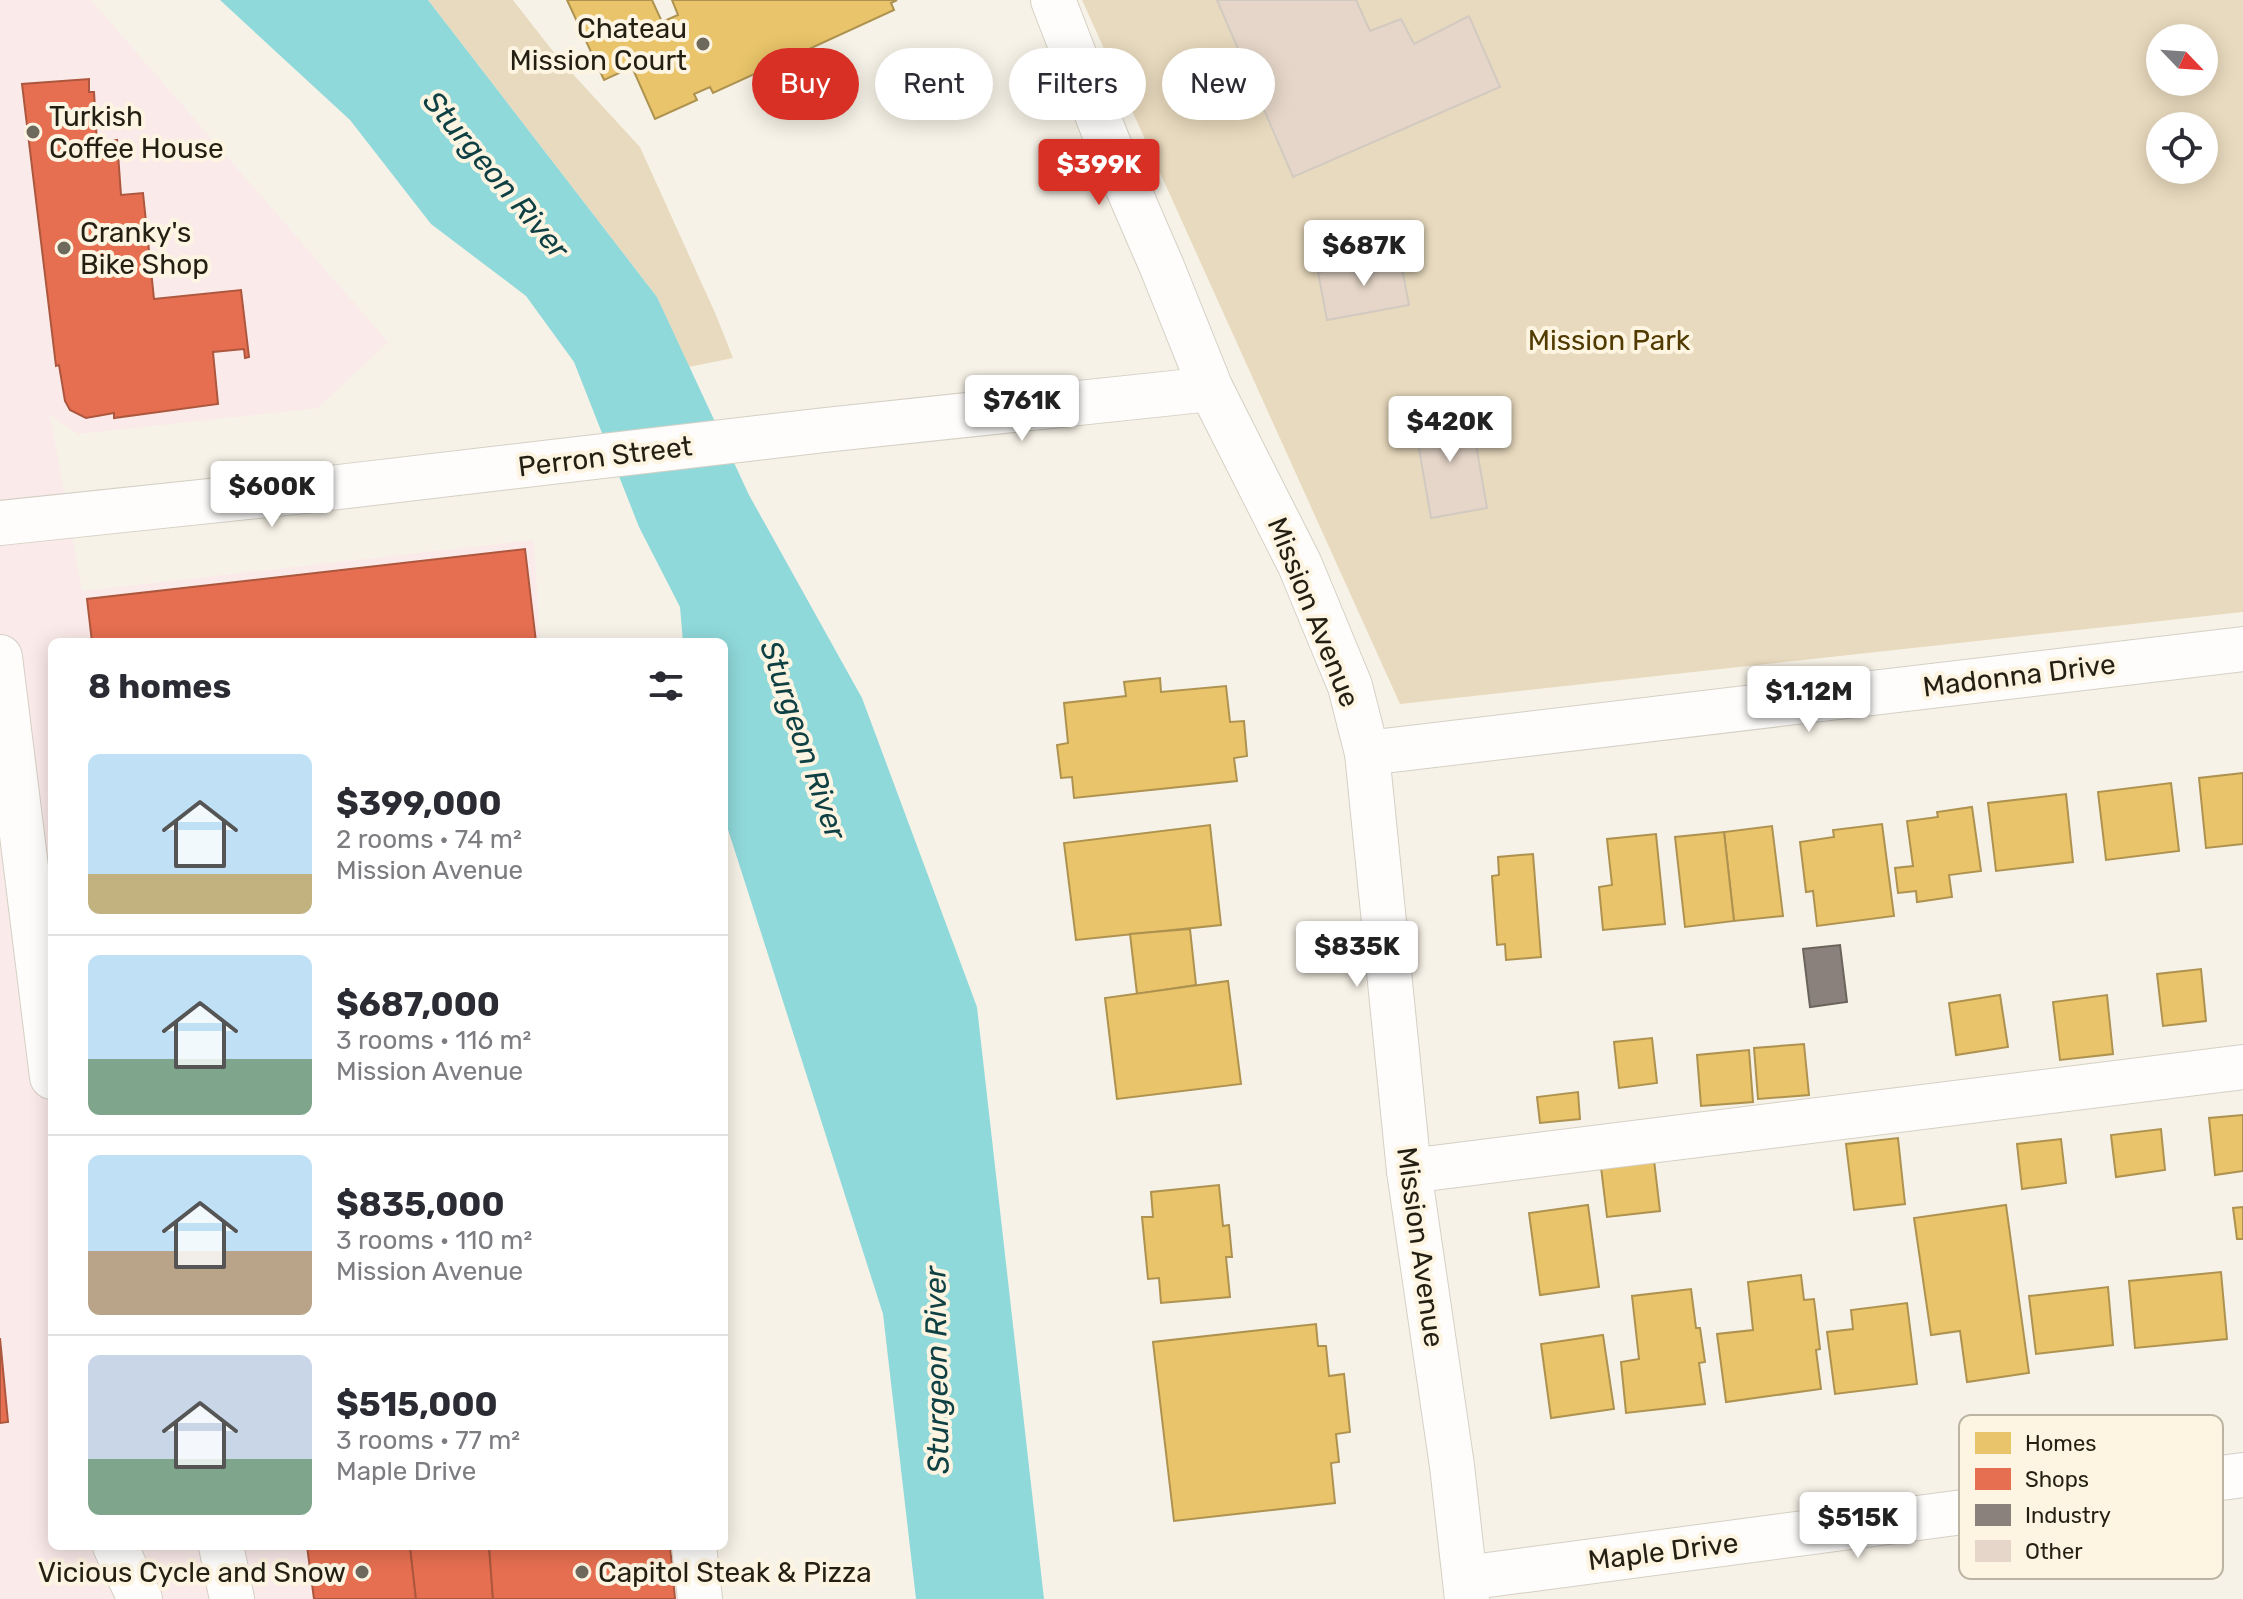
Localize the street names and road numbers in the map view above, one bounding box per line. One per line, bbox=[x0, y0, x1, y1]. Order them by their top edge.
street label: Perron Street bbox=[516, 429, 694, 484]
street label: Mission Avenue bbox=[1260, 513, 1367, 712]
street label: Madonna Drive bbox=[1921, 647, 2117, 704]
street label: Mission Avenue bbox=[1390, 1145, 1451, 1349]
street label: Maple Drive bbox=[1586, 1526, 1740, 1577]

